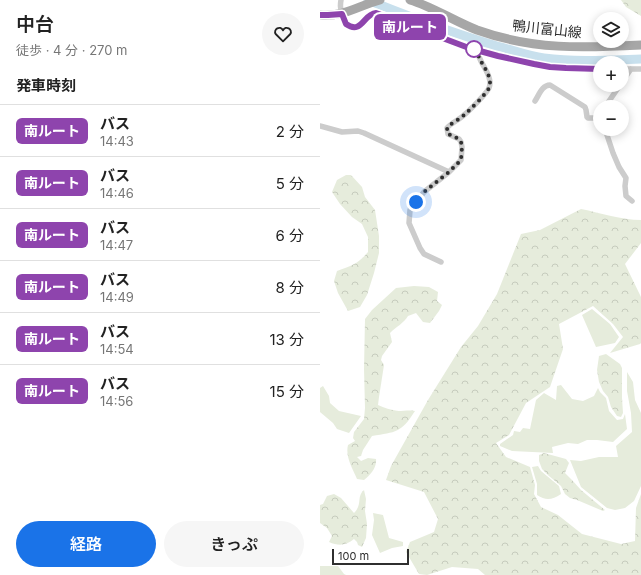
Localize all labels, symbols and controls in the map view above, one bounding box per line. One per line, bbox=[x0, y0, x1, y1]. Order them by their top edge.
map controls bbox=[593, 12, 629, 136]
button: layers bbox=[593, 12, 629, 48]
text: 中台 bbox=[16, 13, 54, 36]
button: heart bbox=[262, 13, 304, 55]
line badge: 南ルート bbox=[382, 14, 438, 40]
street label: 鴨川富山線 bbox=[511, 16, 583, 41]
text: 南ルート bbox=[382, 18, 438, 35]
unlabelled marker bbox=[465, 40, 483, 58]
text: 徒歩 · 4 分 · 270 m bbox=[16, 42, 128, 58]
button: + bbox=[593, 56, 629, 92]
text: 発車時刻 bbox=[16, 76, 76, 95]
button: − bbox=[593, 100, 629, 136]
text: バス bbox=[100, 114, 130, 133]
text: 南ルート bbox=[24, 122, 80, 139]
text: 2 分 bbox=[276, 122, 304, 141]
text: 14:43 bbox=[100, 133, 134, 149]
text: バス bbox=[100, 166, 130, 185]
text: 南ルート bbox=[24, 174, 80, 191]
text: 5 分 bbox=[276, 174, 304, 193]
text: 14:46 bbox=[100, 185, 134, 201]
your location bbox=[406, 192, 426, 212]
text: バス bbox=[100, 218, 130, 237]
text: 南ルート bbox=[24, 226, 80, 243]
text: 6 分 bbox=[275, 226, 304, 245]
text: 14:47 bbox=[100, 237, 133, 253]
text: バス bbox=[100, 270, 130, 289]
text: 南ルート bbox=[24, 278, 80, 295]
text: 8 分 bbox=[276, 278, 304, 297]
text: 14:49 bbox=[100, 289, 134, 305]
text: バス bbox=[100, 322, 130, 341]
text: 南ルート bbox=[24, 330, 80, 347]
text: 13 分 bbox=[269, 330, 304, 349]
text: 14:54 bbox=[100, 341, 134, 357]
text: バス bbox=[100, 374, 130, 393]
text: 南ルート bbox=[24, 382, 80, 399]
text: 15 分 bbox=[270, 382, 304, 401]
text: 14:56 bbox=[100, 393, 133, 409]
button: 経路 bbox=[16, 521, 156, 567]
button: きっぷ bbox=[164, 521, 304, 567]
scale bar bbox=[332, 547, 409, 566]
text: 100 m bbox=[338, 549, 369, 563]

